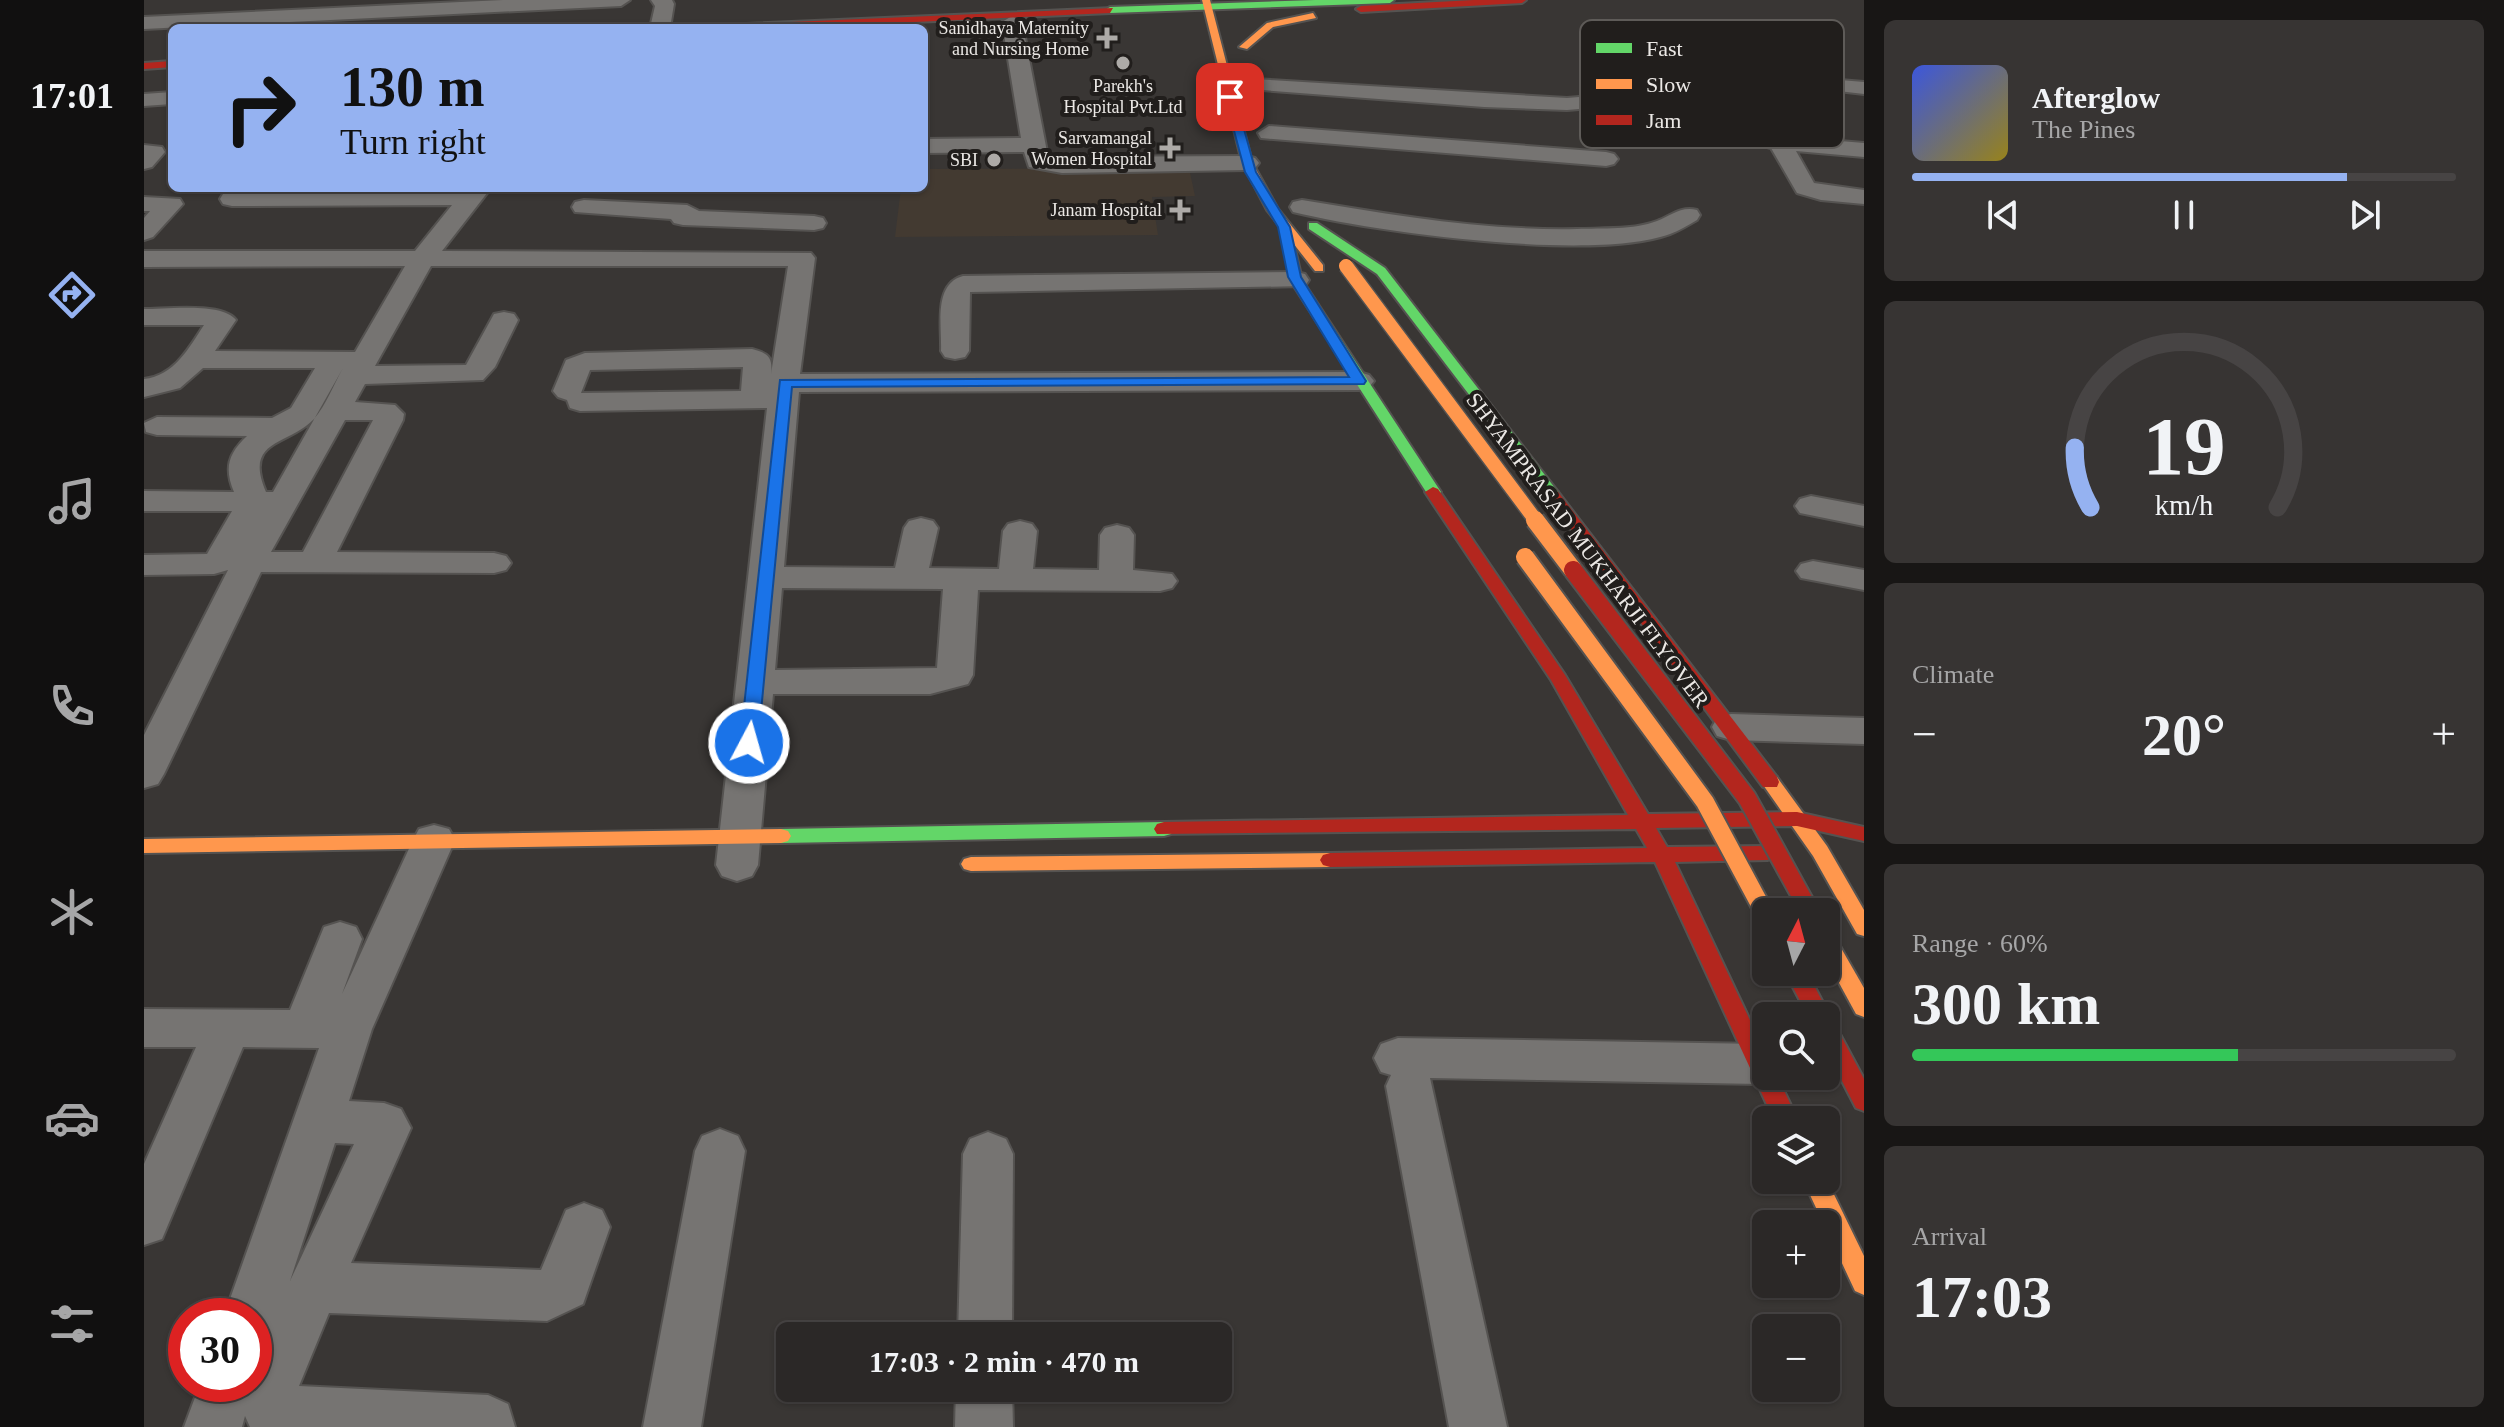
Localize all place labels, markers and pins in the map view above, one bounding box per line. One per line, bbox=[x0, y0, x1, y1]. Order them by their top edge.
place label: Sanidhaya Maternity and Nursing Home bbox=[939, 18, 1089, 59]
marker: Sanidhaya Maternity and Nursing Home bbox=[1096, 27, 1118, 49]
marker: Parekh's Hospital Pvt.Ltd bbox=[1114, 54, 1132, 72]
pin bbox=[1196, 63, 1264, 131]
place label: Parekh's Hospital Pvt.Ltd bbox=[1063, 76, 1183, 117]
place label: Sarvamangal Women Hospital bbox=[1031, 128, 1152, 169]
marker: Sarvamangal Women Hospital bbox=[1159, 137, 1181, 159]
place label: SBI bbox=[950, 150, 978, 170]
marker: SBI bbox=[985, 151, 1003, 169]
marker: Janam Hospital bbox=[1169, 199, 1191, 221]
place label: Janam Hospital bbox=[1051, 200, 1162, 220]

